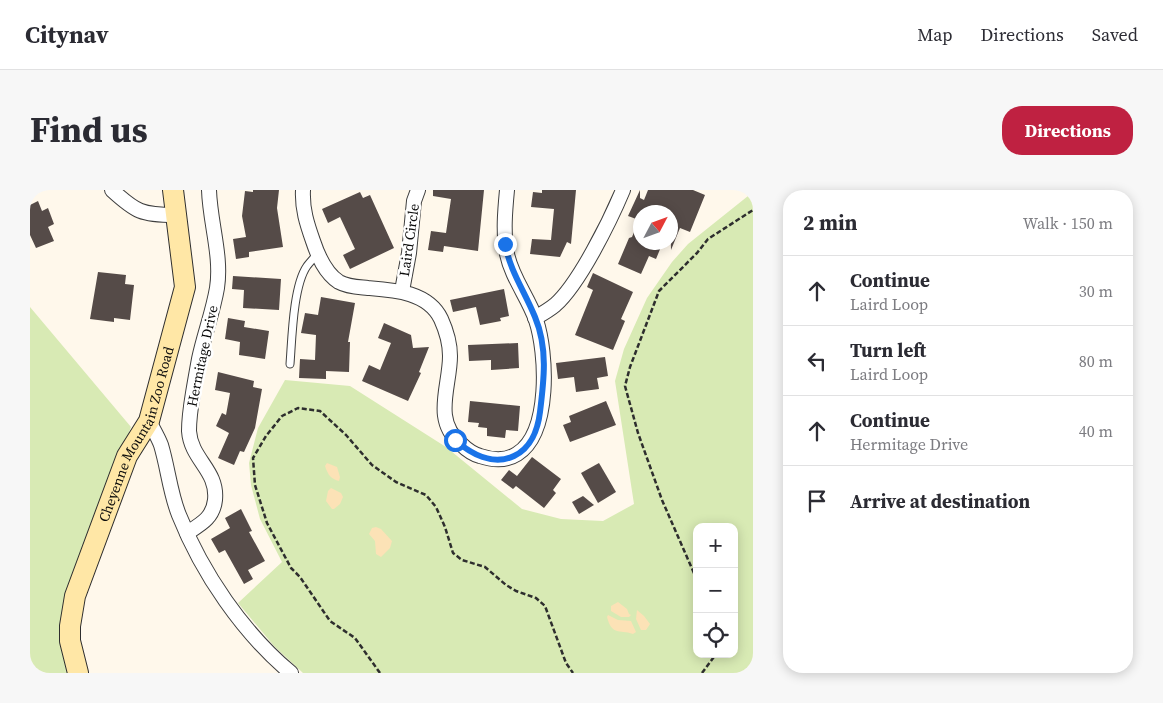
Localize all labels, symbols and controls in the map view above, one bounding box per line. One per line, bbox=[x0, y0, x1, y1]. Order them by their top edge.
text: Citynav bbox=[25, 18, 109, 51]
text: Map bbox=[917, 22, 953, 47]
text: Directions bbox=[981, 22, 1064, 47]
text: Saved bbox=[1092, 22, 1138, 47]
text: Find us bbox=[30, 106, 148, 154]
button: Directions bbox=[1002, 106, 1133, 155]
street label: Laird Circle bbox=[394, 202, 424, 278]
north arrow bbox=[633, 205, 678, 250]
text: 2 min bbox=[803, 208, 858, 237]
text: Walk · 150 m bbox=[1023, 212, 1113, 234]
route end bbox=[494, 233, 517, 256]
text: Continue bbox=[850, 267, 930, 293]
icon: ahead bbox=[803, 277, 831, 305]
text: 30 m bbox=[1079, 280, 1113, 302]
text: Laird Loop bbox=[850, 293, 928, 315]
street label: Hermitage Drive bbox=[181, 303, 223, 409]
text: Turn left bbox=[850, 337, 926, 363]
street label: Cheyenne Mountain Zoo Road bbox=[93, 344, 179, 525]
icon: left bbox=[803, 347, 831, 375]
text: 80 m bbox=[1079, 350, 1113, 372]
text: Laird Loop bbox=[850, 363, 928, 385]
text: Continue bbox=[850, 407, 930, 433]
icon: ahead bbox=[803, 417, 831, 445]
text: 40 m bbox=[1079, 420, 1113, 442]
route start bbox=[444, 429, 467, 452]
text: Hermitage Drive bbox=[850, 433, 968, 455]
icon: arrive bbox=[803, 487, 831, 515]
text: Arrive at destination bbox=[850, 488, 1030, 514]
map controls bbox=[693, 523, 738, 658]
button: + bbox=[693, 523, 738, 568]
button: − bbox=[693, 568, 738, 613]
button: locate bbox=[693, 613, 738, 658]

